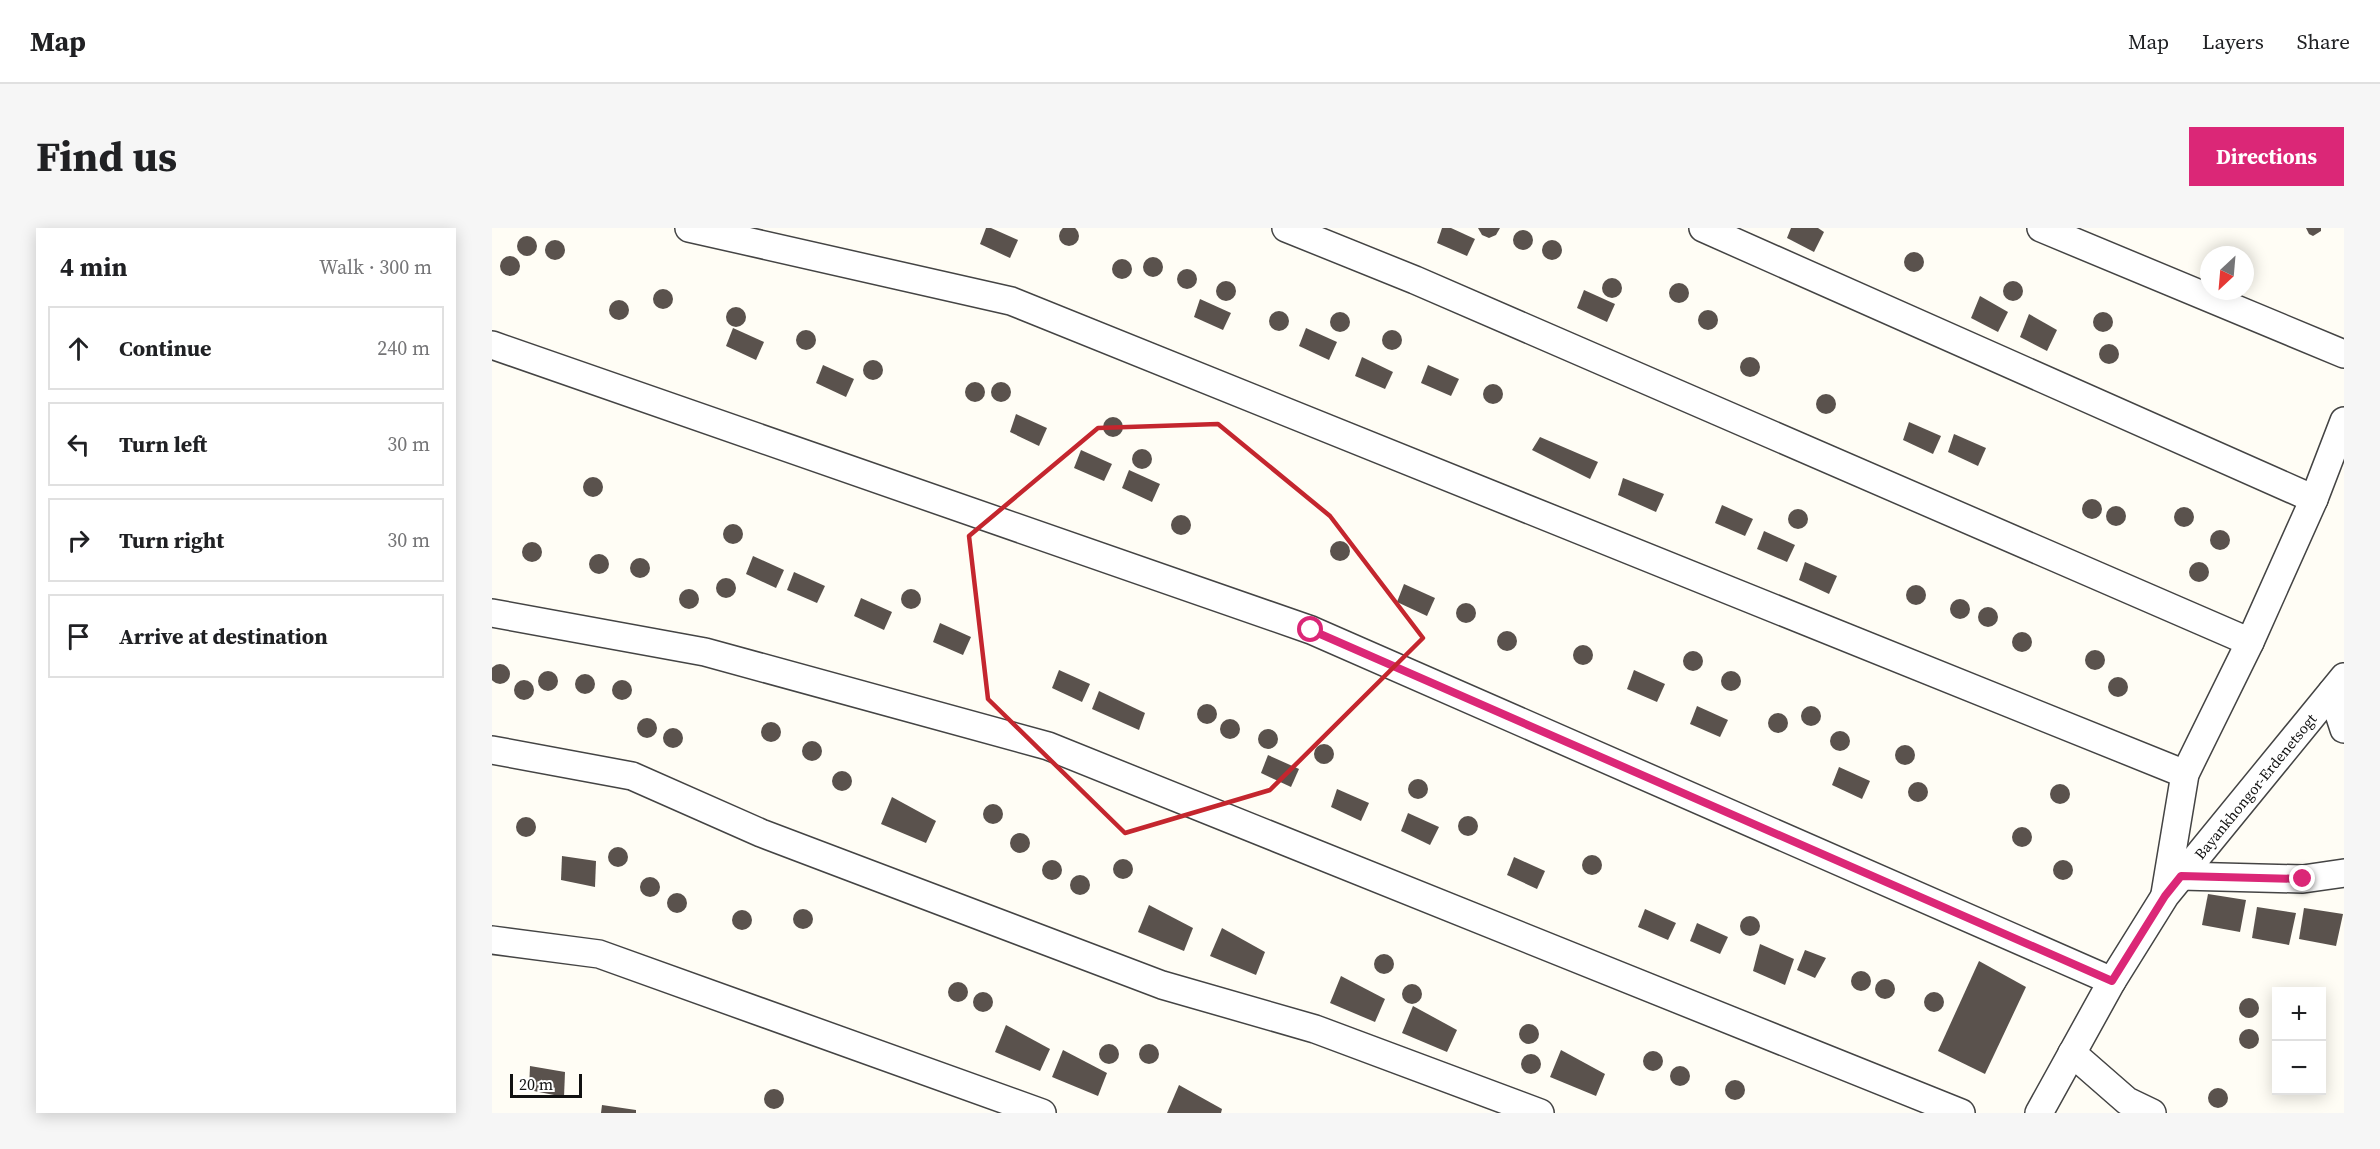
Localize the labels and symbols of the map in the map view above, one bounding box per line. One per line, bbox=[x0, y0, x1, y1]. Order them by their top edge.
north arrow bbox=[2200, 246, 2254, 300]
route start bbox=[1297, 616, 1323, 642]
street label: Bayankhongor-Erdenetsogt bbox=[2189, 709, 2321, 863]
route end bbox=[2289, 865, 2315, 891]
scale bar bbox=[510, 1071, 582, 1098]

